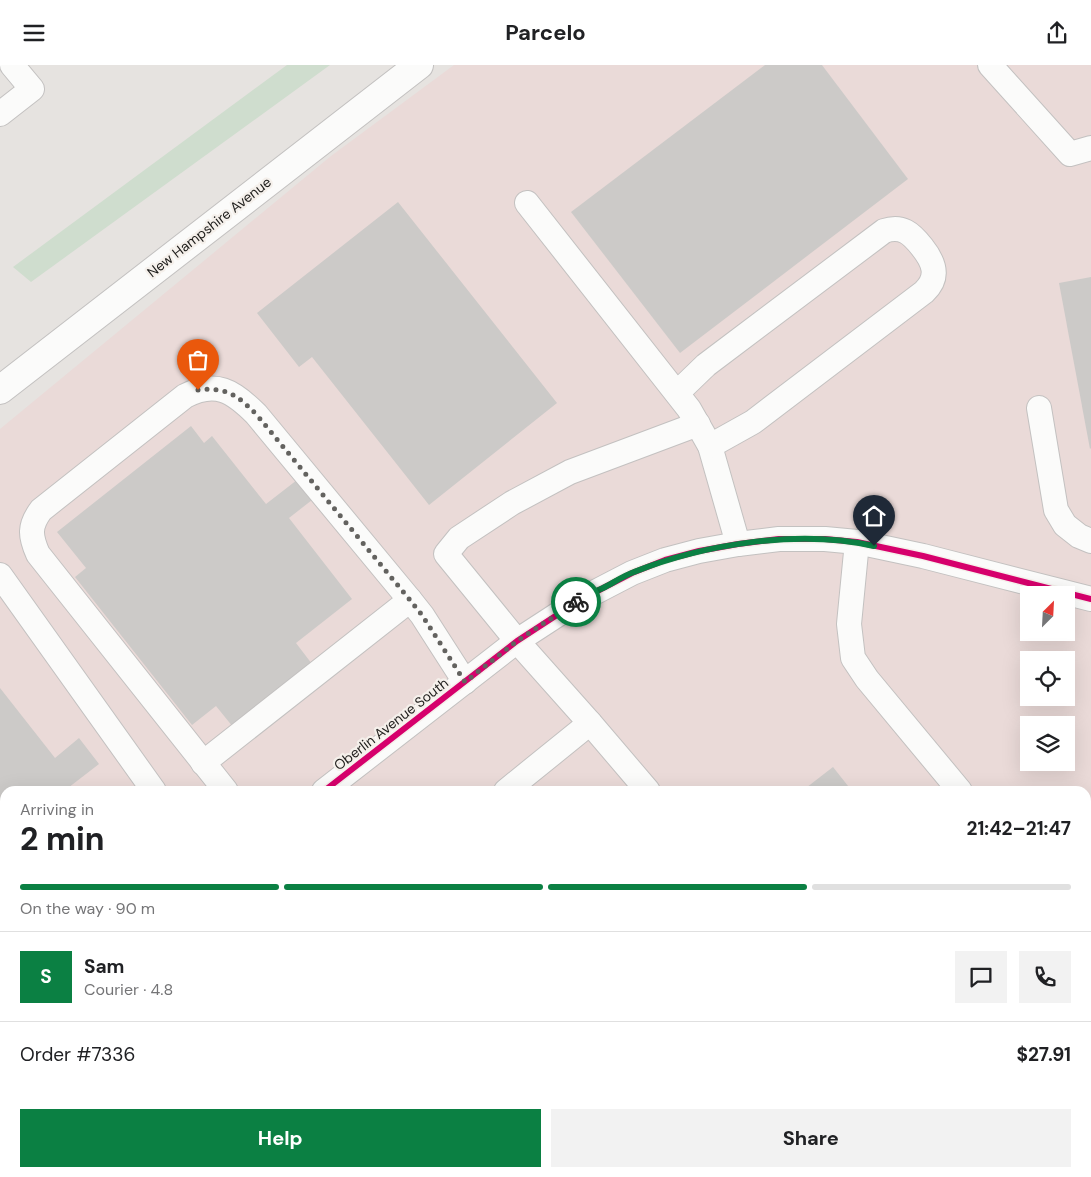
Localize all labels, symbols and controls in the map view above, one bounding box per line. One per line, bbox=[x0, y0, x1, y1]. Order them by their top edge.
text: Parcelo bbox=[505, 18, 586, 47]
icon: menu bbox=[20, 19, 48, 47]
icon: share bbox=[1043, 19, 1071, 47]
street label: New Hampshire Avenue bbox=[143, 173, 275, 281]
pin bbox=[177, 339, 219, 390]
icon: bag bbox=[184, 346, 212, 374]
pin bbox=[853, 495, 895, 546]
icon: home bbox=[860, 502, 888, 530]
courier bbox=[551, 577, 601, 627]
north arrow bbox=[1020, 586, 1075, 641]
map controls bbox=[1020, 586, 1075, 771]
icon: bike bbox=[562, 588, 590, 616]
button: locate bbox=[1020, 651, 1075, 706]
street label: Oberlin Avenue South bbox=[330, 674, 452, 774]
button: layers bbox=[1020, 716, 1075, 771]
text: Arriving in bbox=[20, 799, 94, 820]
text: 21:42–21:47 bbox=[966, 816, 1071, 841]
text: 2 min bbox=[20, 818, 105, 860]
text: On the way · 90 m bbox=[20, 898, 155, 919]
button: chat bbox=[955, 951, 1007, 1003]
button: phone bbox=[1019, 951, 1071, 1003]
text: Sam bbox=[84, 954, 125, 979]
text: S bbox=[40, 964, 52, 989]
text: Courier · 4.8 bbox=[84, 979, 173, 1000]
text: Order #7336 bbox=[20, 1042, 135, 1067]
text: $27.91 bbox=[1017, 1042, 1071, 1067]
button: Help bbox=[20, 1109, 541, 1167]
button: Share bbox=[551, 1109, 1071, 1167]

